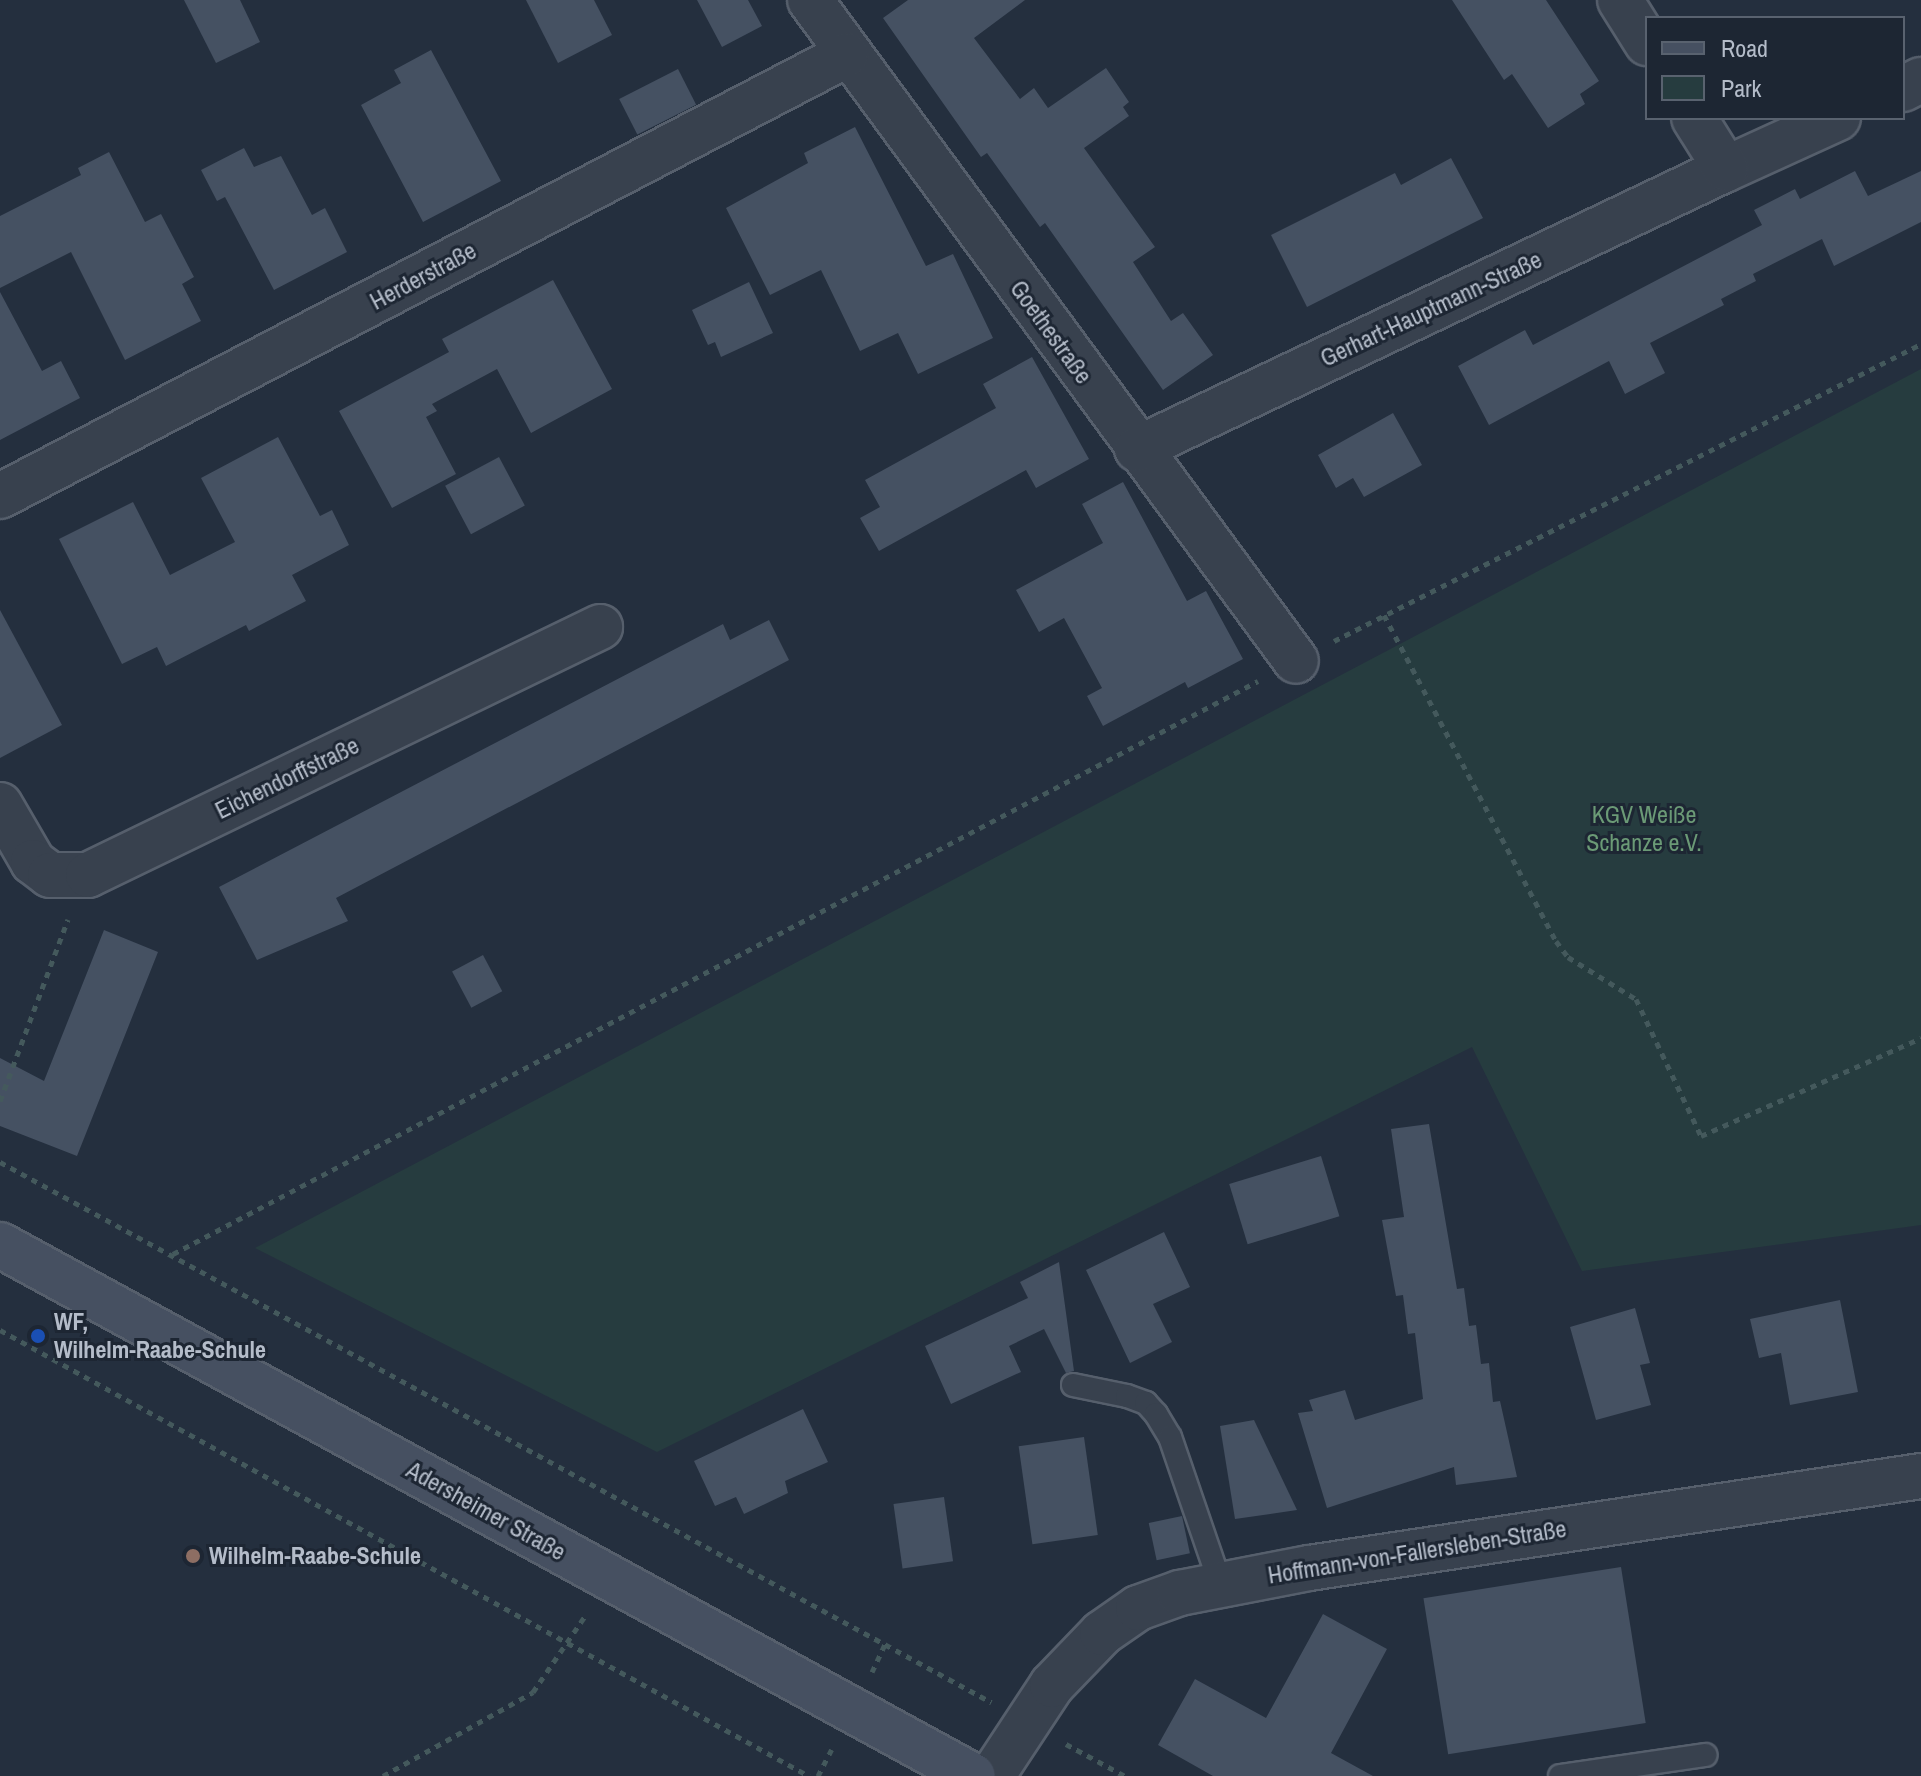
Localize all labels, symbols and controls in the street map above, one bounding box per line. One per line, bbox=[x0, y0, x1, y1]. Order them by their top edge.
legend bbox=[1645, 16, 1905, 120]
text: Road bbox=[1721, 32, 1768, 64]
text: Park bbox=[1721, 72, 1761, 104]
street label: Herderstraße bbox=[365, 236, 481, 316]
street label: Gerhart-Hauptmann-Straße bbox=[1316, 245, 1546, 373]
street label: Goethestraße bbox=[1004, 275, 1098, 389]
street label: Eichendorffstraße bbox=[211, 731, 363, 825]
park label: KGV Weiße Schanze e.V. bbox=[1586, 801, 1702, 857]
place label: WF, Wilhelm-Raabe-Schule bbox=[54, 1308, 266, 1364]
marker: WF, Wilhelm-Raabe-Schule bbox=[29, 1327, 47, 1345]
street label: Adersheimer Straße bbox=[402, 1455, 570, 1567]
street label: Hoffmann-von-Fallersleben-Straße bbox=[1266, 1514, 1568, 1590]
place label: Wilhelm-Raabe-Schule bbox=[209, 1542, 421, 1570]
marker: Wilhelm-Raabe-Schule bbox=[184, 1547, 202, 1565]

